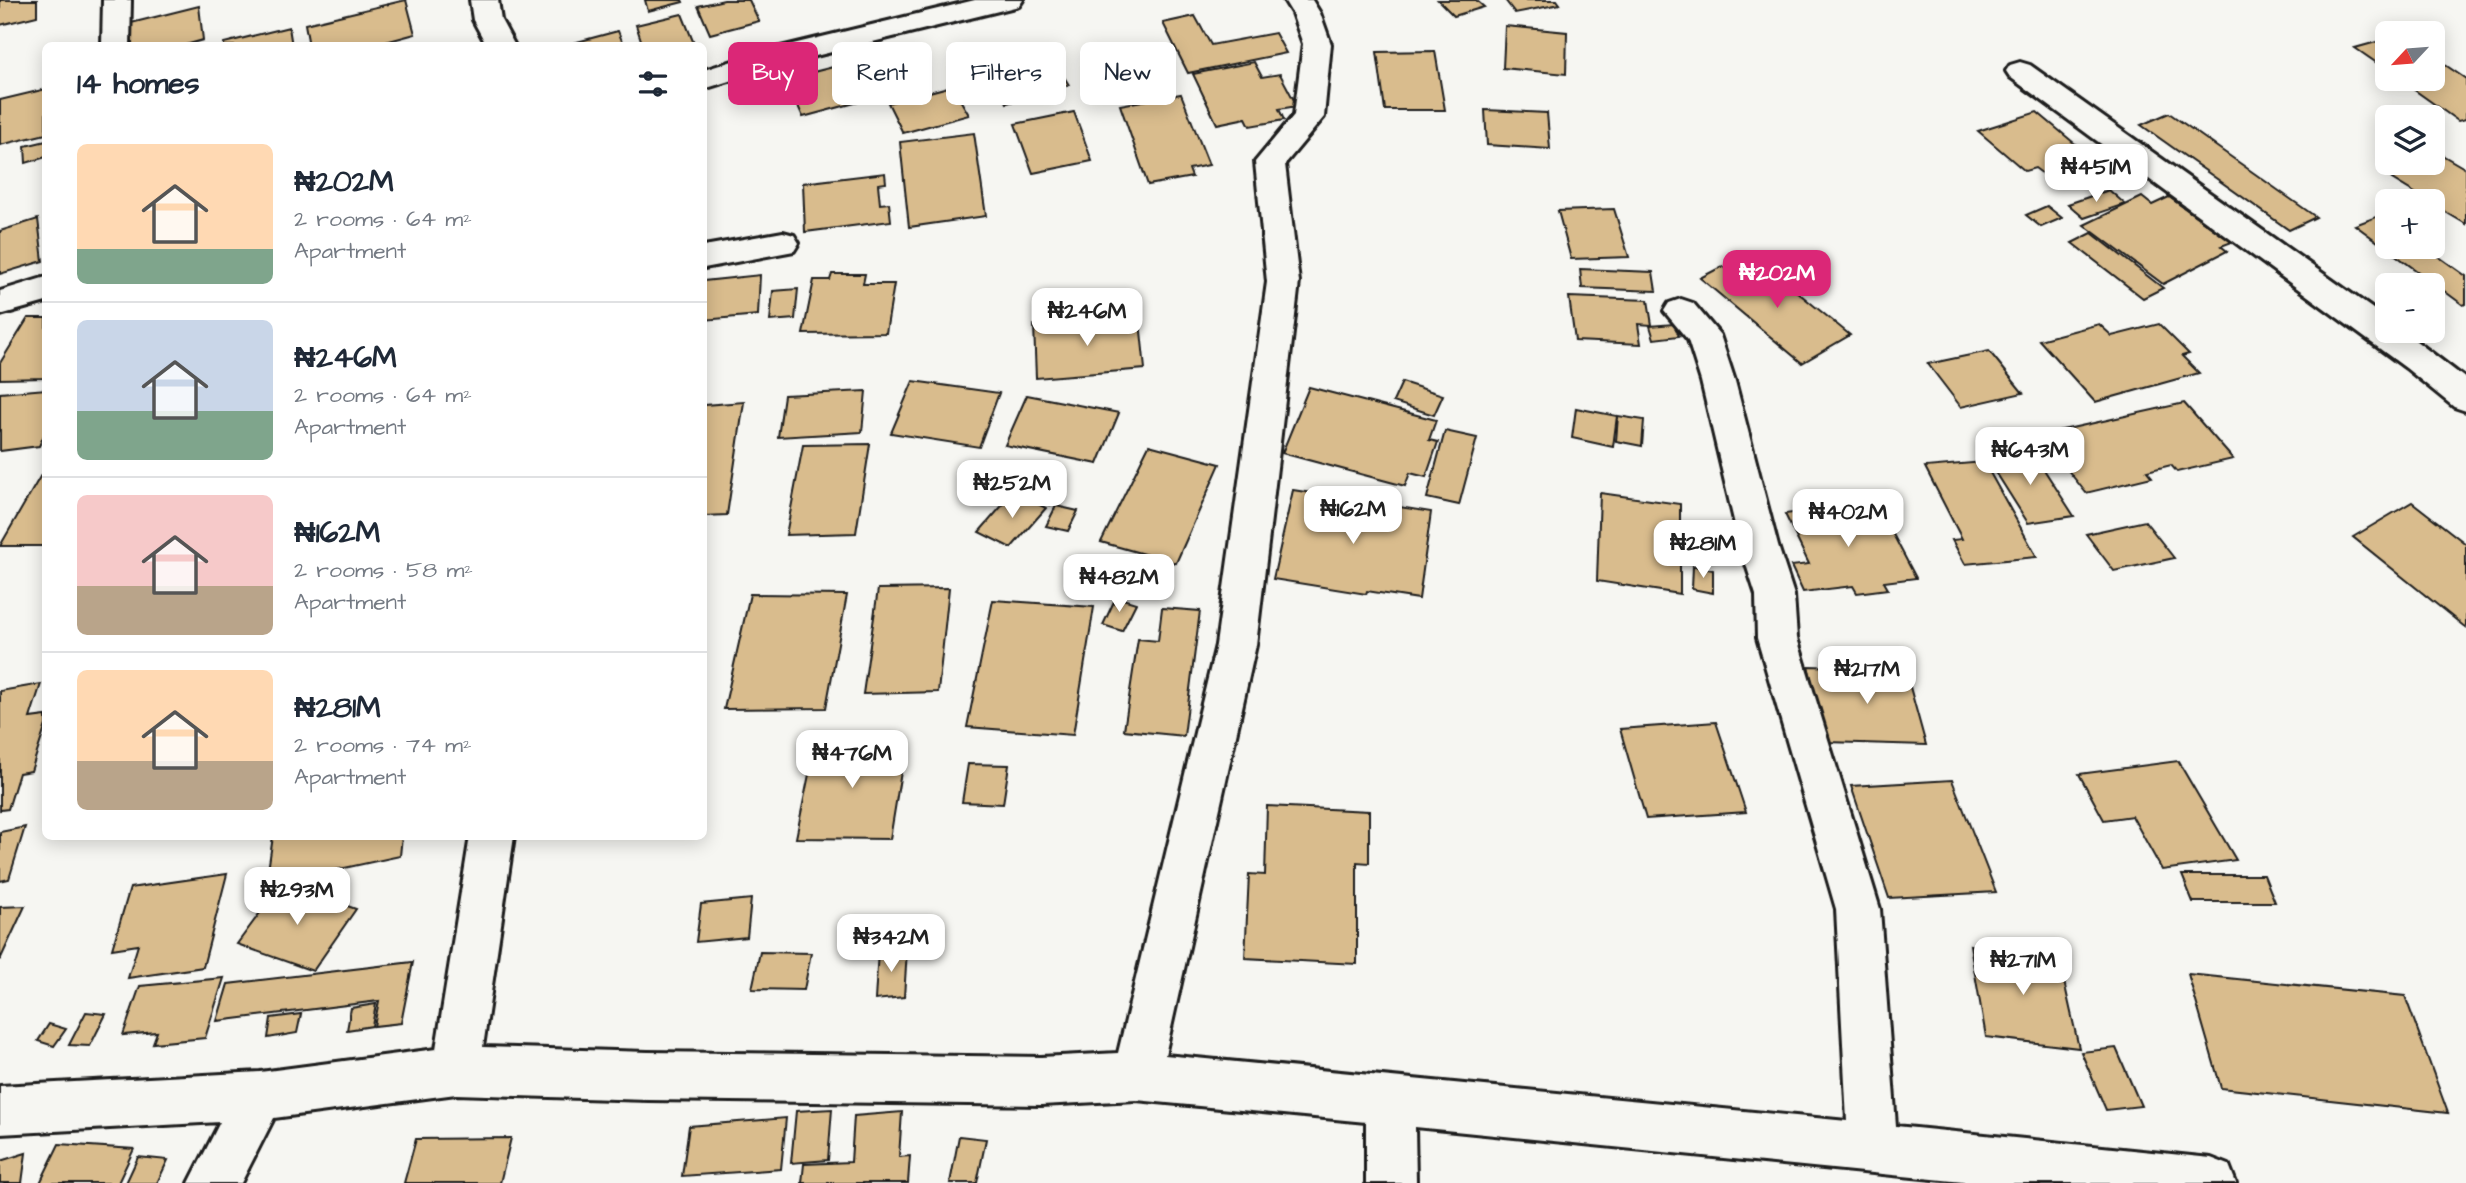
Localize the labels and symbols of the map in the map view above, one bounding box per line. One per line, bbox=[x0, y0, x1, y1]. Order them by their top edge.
north arrow bbox=[2375, 21, 2445, 91]
pin: ₦451M bbox=[2047, 144, 2145, 204]
pin: ₦202M bbox=[1728, 250, 1826, 310]
pin: ₦246M bbox=[1038, 288, 1136, 348]
pin: ₦643M bbox=[1981, 428, 2079, 487]
pin: ₦252M bbox=[963, 461, 1061, 520]
pin: ₦162M bbox=[1304, 486, 1402, 546]
pin: ₦402M bbox=[1799, 490, 1897, 549]
pin: ₦281M bbox=[1654, 520, 1752, 580]
pin: ₦482M bbox=[1070, 554, 1168, 614]
pin: ₦217M bbox=[1818, 646, 1916, 706]
pin: ₦476M bbox=[803, 730, 901, 790]
pin: ₦293M bbox=[248, 867, 346, 927]
pin: ₦342M bbox=[842, 914, 940, 974]
pin: ₦271M bbox=[1974, 937, 2072, 997]

